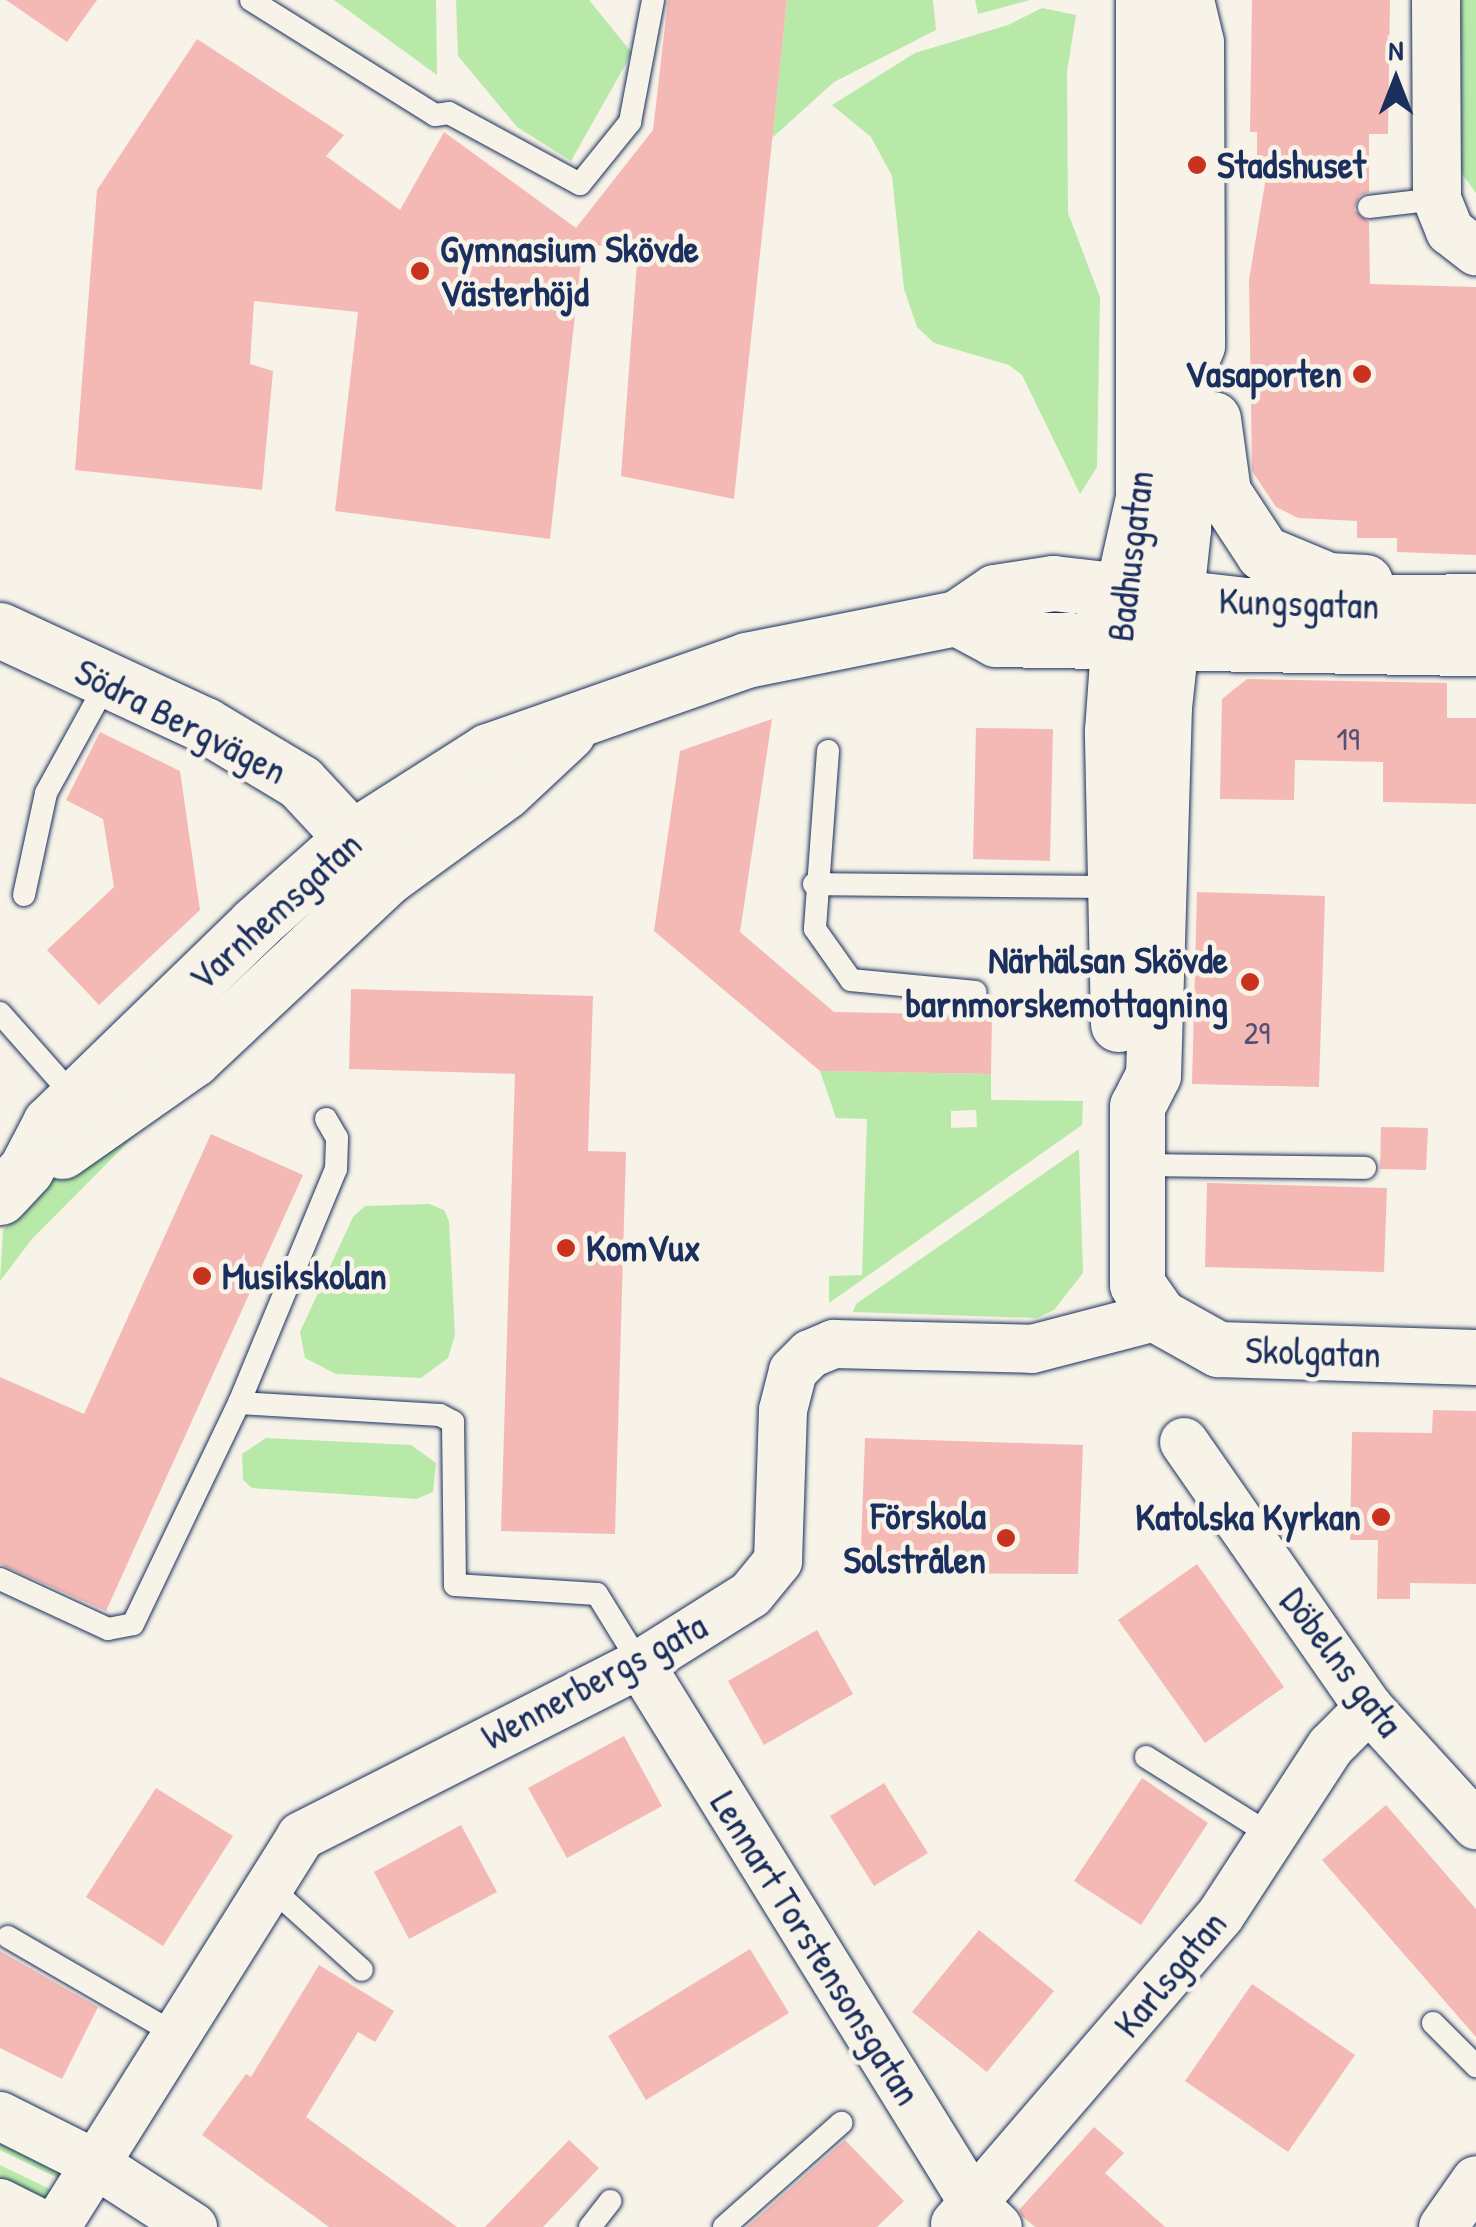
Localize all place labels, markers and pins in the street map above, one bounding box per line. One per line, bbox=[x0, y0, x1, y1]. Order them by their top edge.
place label: Stadshuset bbox=[1217, 142, 1366, 188]
marker: Stadshuset bbox=[1186, 154, 1208, 176]
place label: Gymnasium Skövde Västerhöjd bbox=[440, 226, 699, 316]
marker: Gymnasium Skövde Västerhöjd bbox=[409, 260, 431, 282]
place label: Vasaporten bbox=[1185, 351, 1342, 397]
marker: Vasaporten bbox=[1351, 363, 1373, 385]
place label: Närhälsan Skövde barnmorskemottagning bbox=[905, 937, 1228, 1026]
marker: Närhälsan Skövde barnmorskemottagning bbox=[1237, 969, 1263, 995]
place label: KomVux bbox=[586, 1225, 701, 1271]
marker: KomVux bbox=[555, 1237, 577, 1259]
place label: Musikskolan bbox=[222, 1253, 387, 1299]
marker: Musikskolan bbox=[191, 1265, 213, 1287]
place label: Förskola Solstrålen bbox=[844, 1493, 986, 1582]
place label: Katolska Kyrkan bbox=[1135, 1494, 1361, 1540]
marker: Katolska Kyrkan bbox=[1370, 1506, 1392, 1528]
marker: Förskola Solstrålen bbox=[995, 1527, 1017, 1549]

